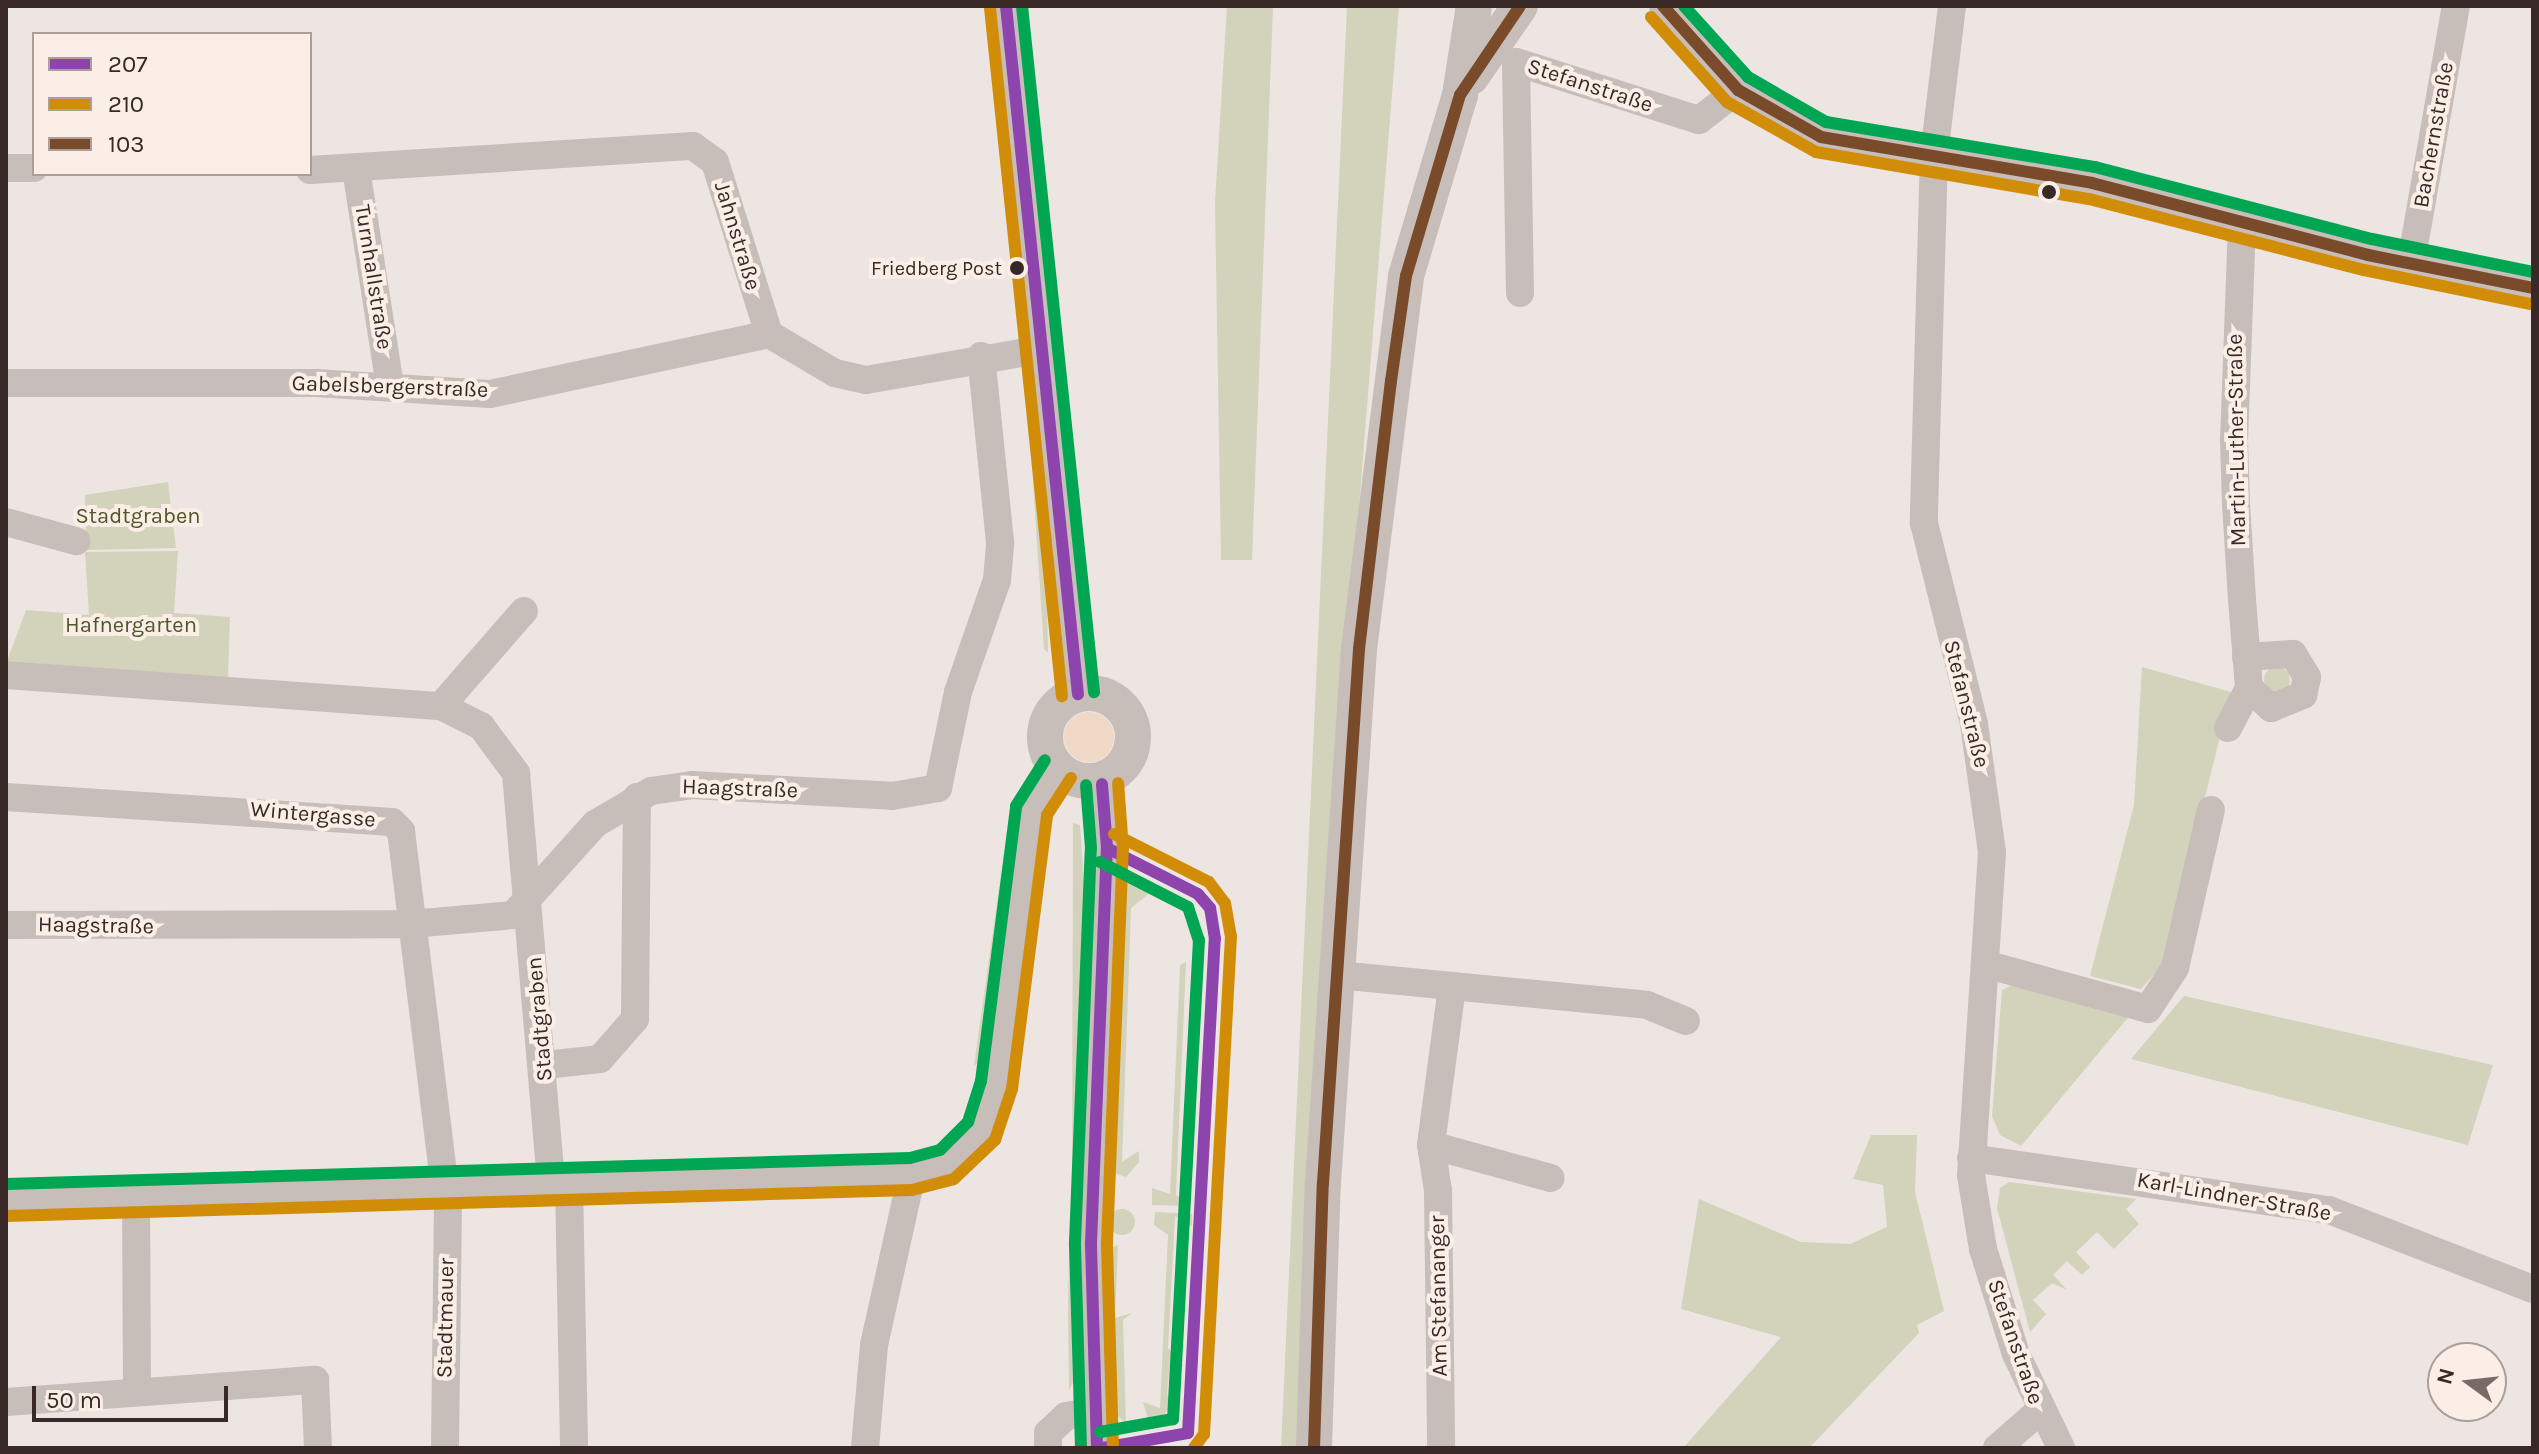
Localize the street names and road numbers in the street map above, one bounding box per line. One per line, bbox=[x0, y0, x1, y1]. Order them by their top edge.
street label: Stefanstraße bbox=[1524, 53, 1656, 119]
street label: Bachernstraße bbox=[2408, 60, 2460, 210]
street label: Jahnstraße bbox=[708, 178, 766, 294]
street label: Turnhallstraße bbox=[349, 203, 397, 351]
street label: Martin-Luther-Straße bbox=[2222, 333, 2252, 547]
street label: Gabelsbergerstraße bbox=[291, 370, 489, 404]
street label: Stefanstraße bbox=[1937, 638, 1995, 770]
street label: Haagstraße bbox=[682, 774, 798, 804]
street label: Wintergasse bbox=[249, 796, 377, 834]
street label: Haagstraße bbox=[38, 912, 154, 940]
street label: Stadtgraben bbox=[521, 956, 559, 1082]
street label: Karl-Lindner-Straße bbox=[2135, 1167, 2333, 1227]
street label: Am Stefananger bbox=[1424, 1215, 1454, 1377]
street label: Stadtmauer bbox=[432, 1258, 460, 1378]
street label: Stefanstraße bbox=[1981, 1276, 2049, 1408]

